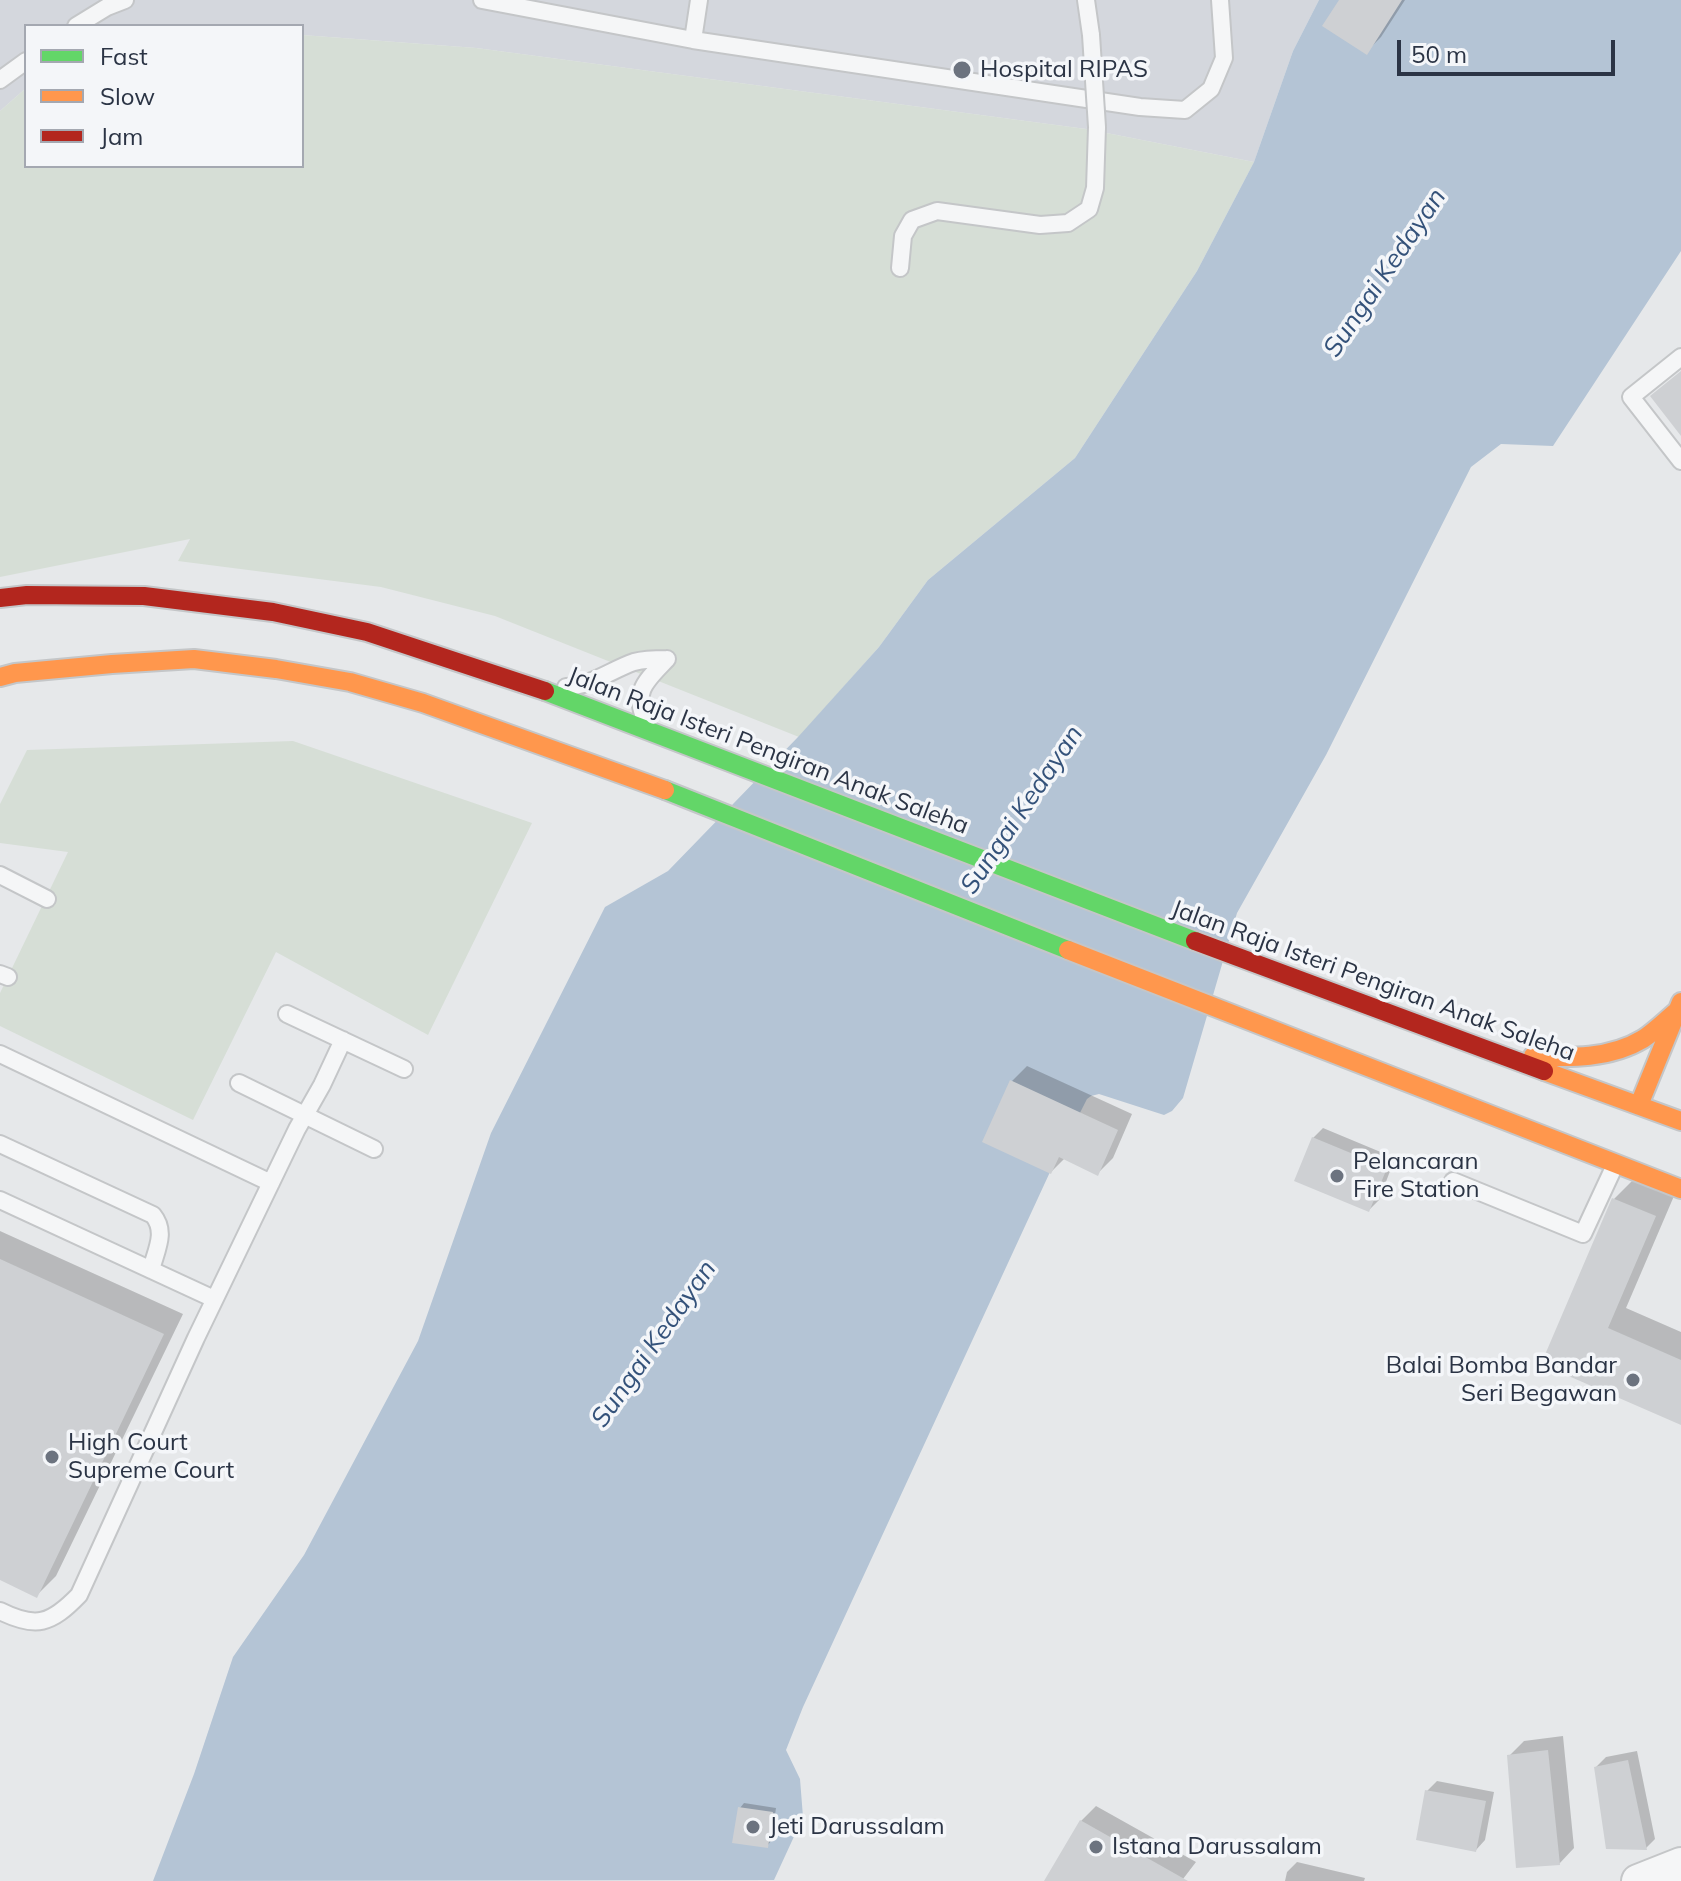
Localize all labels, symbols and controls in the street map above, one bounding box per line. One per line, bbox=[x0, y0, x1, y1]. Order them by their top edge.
legend bbox=[24, 24, 304, 168]
scale bar bbox=[1401, 24, 1619, 74]
text: 50 m bbox=[1411, 39, 1467, 69]
text: Fast bbox=[100, 41, 148, 71]
place label: Hospital RIPAS bbox=[980, 56, 1148, 84]
marker: Hospital RIPAS bbox=[951, 59, 973, 81]
text: Slow bbox=[100, 81, 155, 111]
text: Jam bbox=[100, 121, 143, 151]
water label: Sungai Kedayan bbox=[1317, 183, 1453, 363]
street label: Jalan Raja Isteri Pengiran Anak Saleha bbox=[563, 661, 973, 841]
water label: Sungai Kedayan bbox=[954, 720, 1090, 900]
street label: Jalan Raja Isteri Pengiran Anak Saleha bbox=[1167, 894, 1579, 1068]
place label: Pelancaran Fire Station bbox=[1353, 1148, 1480, 1204]
marker: Pelancaran Fire Station bbox=[1328, 1167, 1346, 1185]
water label: Sungai Kedayan bbox=[585, 1255, 723, 1433]
place label: Balai Bomba Bandar Seri Begawan bbox=[1386, 1352, 1617, 1408]
marker: Balai Bomba Bandar Seri Begawan bbox=[1624, 1371, 1642, 1389]
place label: High Court Supreme Court bbox=[68, 1429, 234, 1485]
marker: High Court Supreme Court bbox=[43, 1448, 61, 1466]
place label: Jeti Darussalam bbox=[769, 1813, 945, 1841]
marker: Jeti Darussalam bbox=[744, 1818, 762, 1836]
place label: Istana Darussalam bbox=[1112, 1833, 1322, 1861]
marker: Istana Darussalam bbox=[1087, 1838, 1105, 1856]

